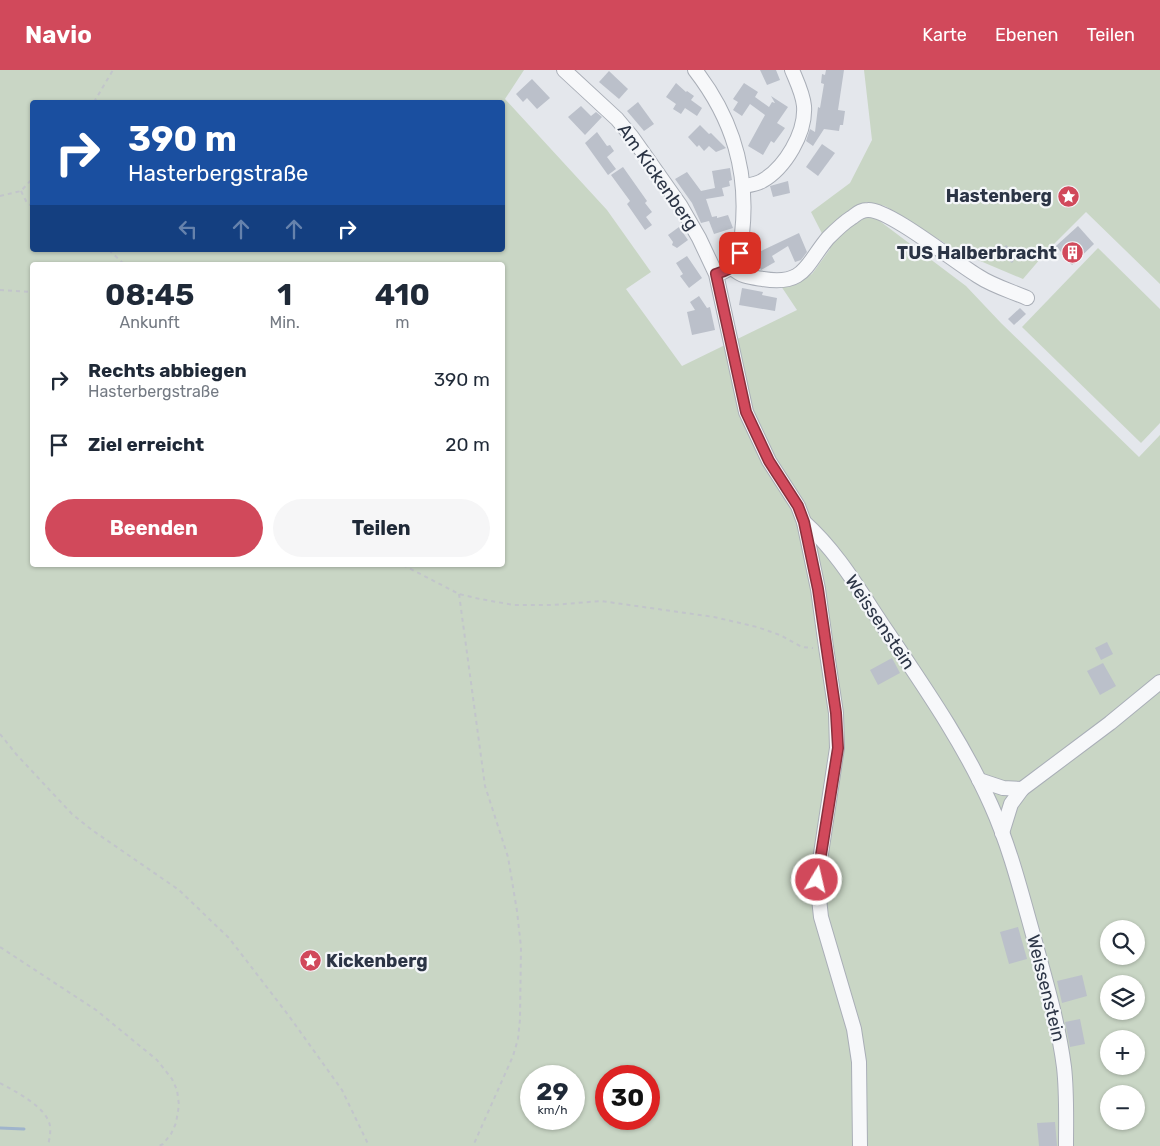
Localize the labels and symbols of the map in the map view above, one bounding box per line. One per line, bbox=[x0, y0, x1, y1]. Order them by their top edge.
street label: Am Kickenberg bbox=[613, 119, 703, 235]
place icon: Hastenberg bbox=[1056, 184, 1080, 208]
place label: Hastenberg bbox=[946, 185, 1052, 207]
pin bbox=[719, 232, 761, 274]
building icon: TUS Halberbracht bbox=[1061, 241, 1085, 265]
place label: TUS Halberbracht bbox=[897, 242, 1057, 264]
street label: Weissenstein bbox=[840, 571, 920, 673]
position arrow bbox=[790, 853, 842, 905]
street label: Weissenstein bbox=[1022, 932, 1070, 1044]
place icon: Kickenberg bbox=[298, 949, 322, 973]
place label: Kickenberg bbox=[326, 950, 428, 972]
speed limit sign: 30 bbox=[595, 1065, 660, 1130]

